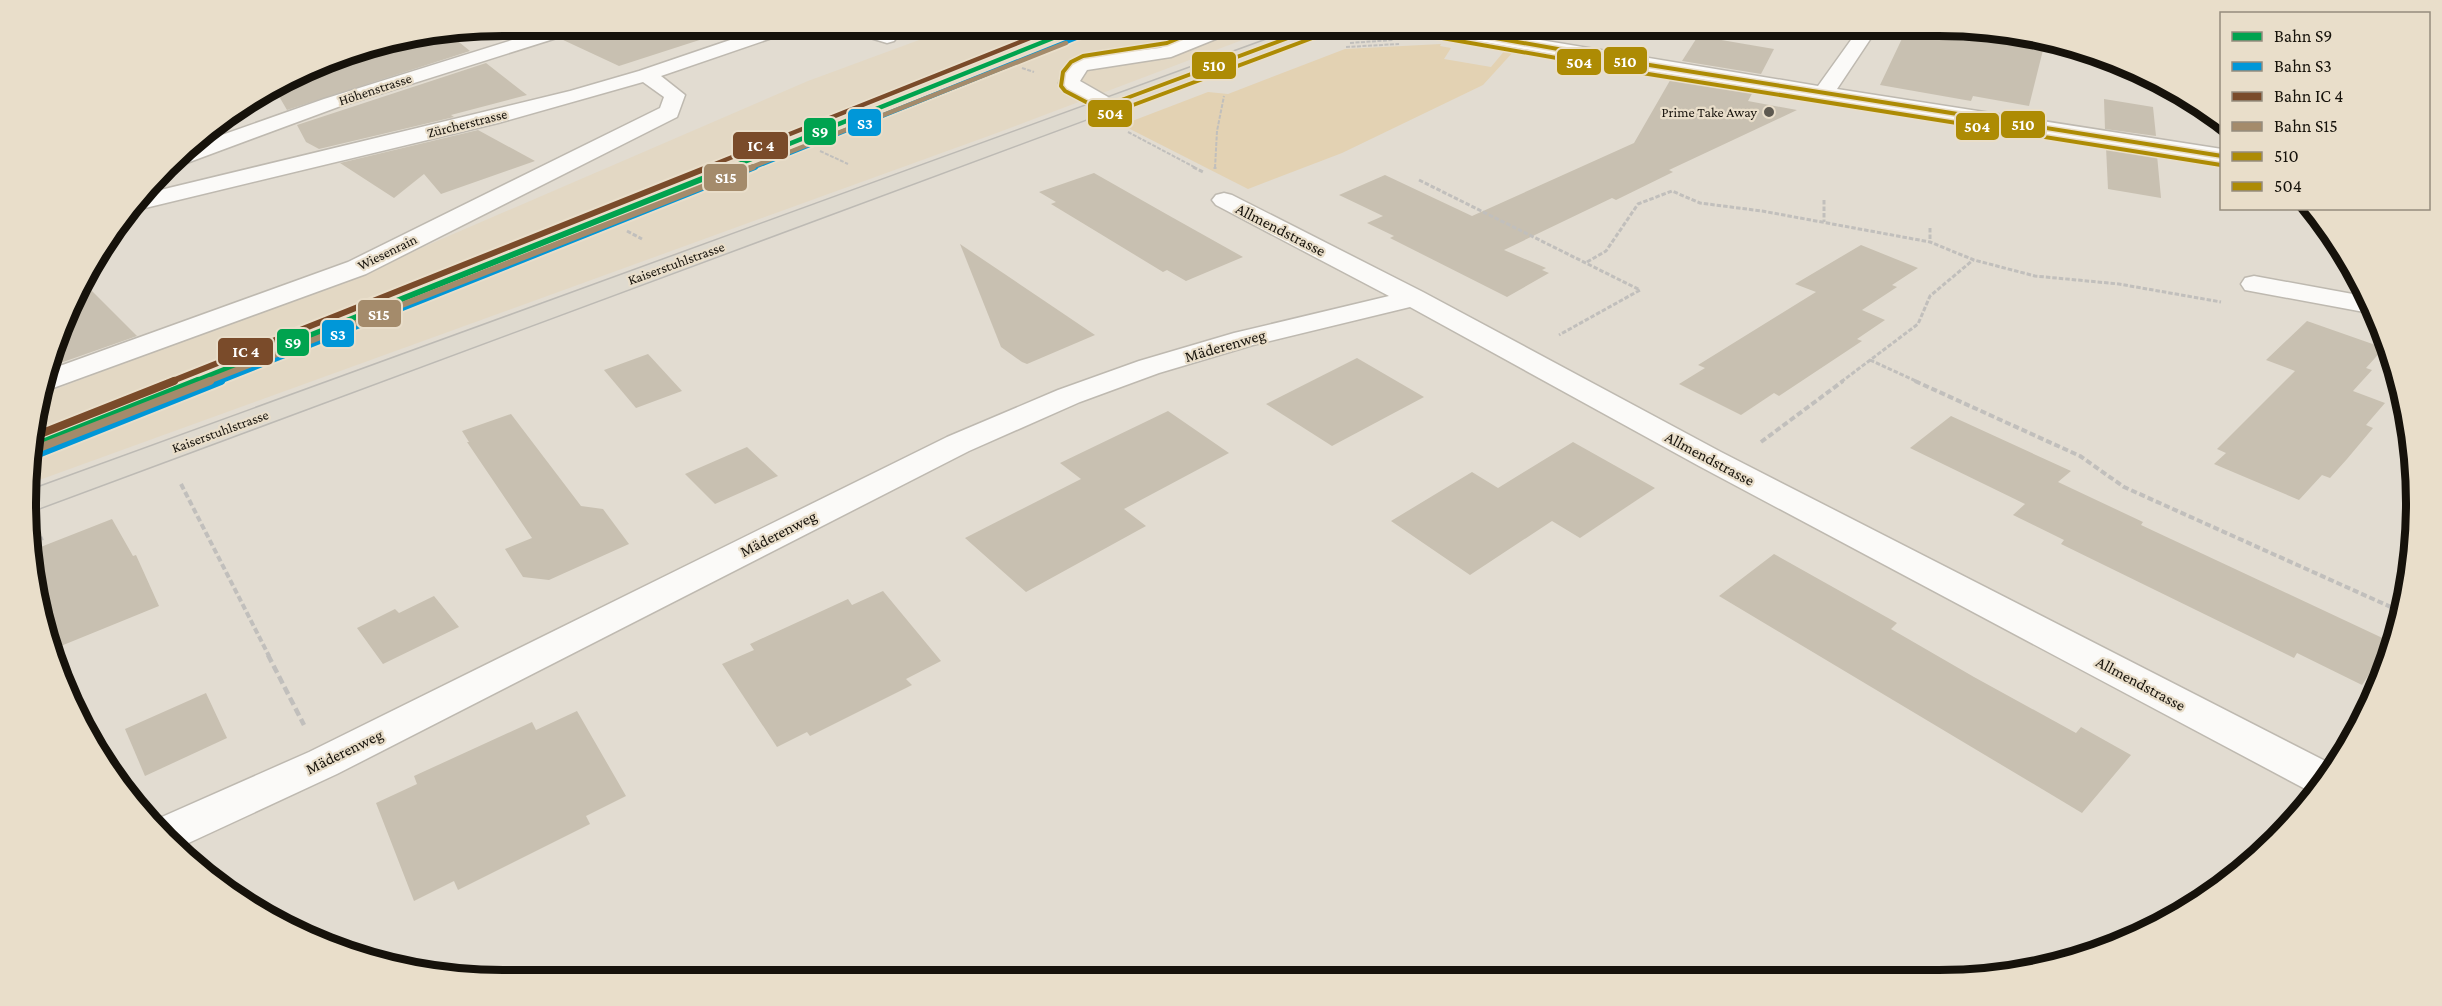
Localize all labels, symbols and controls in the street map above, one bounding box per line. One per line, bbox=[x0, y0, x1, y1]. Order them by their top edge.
legend bbox=[2220, 12, 2430, 210]
text: Bahn S9 bbox=[2274, 26, 2332, 46]
line badge: 510 bbox=[1603, 46, 1648, 75]
line badge: 504 bbox=[1556, 48, 1602, 76]
line badge: 510 bbox=[1191, 51, 1237, 80]
text: 510 bbox=[1613, 53, 1637, 70]
text: 504 bbox=[1566, 54, 1592, 71]
text: Bahn S3 bbox=[2274, 56, 2332, 76]
text: 510 bbox=[1202, 57, 1226, 74]
street label: Höhenstrasse bbox=[336, 70, 414, 108]
text: Bahn IC 4 bbox=[2274, 86, 2344, 106]
line badge: 504 bbox=[1087, 99, 1133, 128]
place label: Prime Take Away bbox=[1662, 104, 1758, 120]
street label: Zürcherstrasse bbox=[425, 105, 509, 141]
text: 504 bbox=[1097, 105, 1123, 122]
marker: Prime Take Away bbox=[1762, 105, 1776, 119]
line badge: S3 bbox=[847, 108, 882, 137]
line badge: 510 bbox=[2000, 110, 2046, 139]
line badge: 504 bbox=[1955, 112, 2000, 141]
text: S3 bbox=[857, 115, 873, 132]
text: 510 bbox=[2011, 116, 2035, 133]
text: Bahn S15 bbox=[2274, 116, 2338, 136]
line badge: S9 bbox=[803, 117, 837, 146]
text: 504 bbox=[1964, 118, 1990, 135]
text: S9 bbox=[812, 123, 828, 140]
line badge: IC 4 bbox=[732, 131, 789, 160]
text: IC 4 bbox=[748, 137, 775, 154]
text: 510 bbox=[2274, 146, 2299, 166]
line badge: S15 bbox=[703, 163, 748, 192]
text: S15 bbox=[715, 169, 737, 186]
text: 504 bbox=[2274, 176, 2302, 196]
street label: Allmendstrasse bbox=[1233, 200, 1328, 259]
street label: Wiesenrain bbox=[355, 231, 420, 273]
street label: Kaiserstuhlstrasse bbox=[625, 238, 727, 288]
line badge: S15 bbox=[357, 299, 402, 328]
text: S15 bbox=[368, 306, 390, 323]
line badge: S3 bbox=[321, 319, 355, 348]
text: S3 bbox=[330, 326, 346, 343]
street label: Mäderenweg bbox=[1183, 326, 1268, 366]
line badge: S9 bbox=[276, 328, 310, 357]
text: S9 bbox=[285, 334, 301, 351]
line badge: IC 4 bbox=[217, 337, 274, 366]
text: IC 4 bbox=[233, 343, 260, 360]
street label: Kaiserstuhlstrasse bbox=[169, 406, 271, 456]
street label: Allmendstrasse bbox=[1662, 428, 1757, 489]
street label: Mäderenweg bbox=[737, 507, 820, 561]
street label: Allmendstrasse bbox=[2093, 653, 2188, 714]
street label: Mäderenweg bbox=[303, 725, 386, 778]

